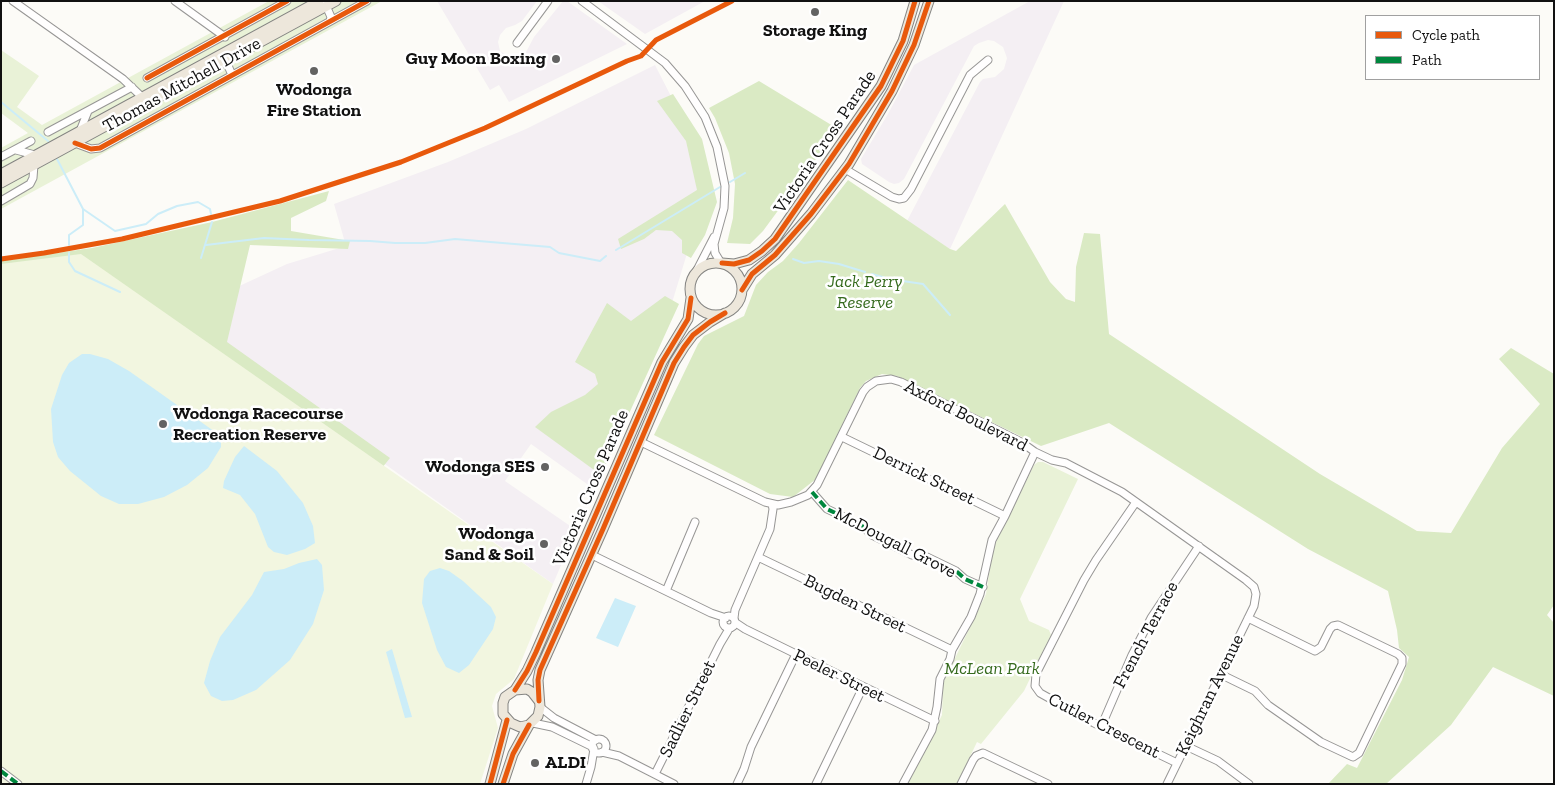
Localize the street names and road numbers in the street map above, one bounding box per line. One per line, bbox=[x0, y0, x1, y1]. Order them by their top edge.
street label: Thomas Mitchell Drive bbox=[99, 33, 265, 137]
street label: Victoria Cross Parade bbox=[769, 66, 881, 218]
street label: Axford Boulevard bbox=[901, 376, 1031, 456]
street label: Victoria Cross Parade bbox=[548, 407, 634, 569]
street label: Derrick Street bbox=[870, 442, 978, 510]
street label: McDougall Grove bbox=[830, 503, 960, 583]
street label: Bugden Street bbox=[800, 570, 910, 638]
street label: French Terrace bbox=[1109, 578, 1183, 692]
street label: Keighran Avenue bbox=[1171, 631, 1249, 759]
street label: Peeler Street bbox=[790, 645, 888, 707]
street label: Sadlier Street bbox=[655, 657, 721, 761]
street label: Cutler Crescent bbox=[1044, 689, 1164, 763]

